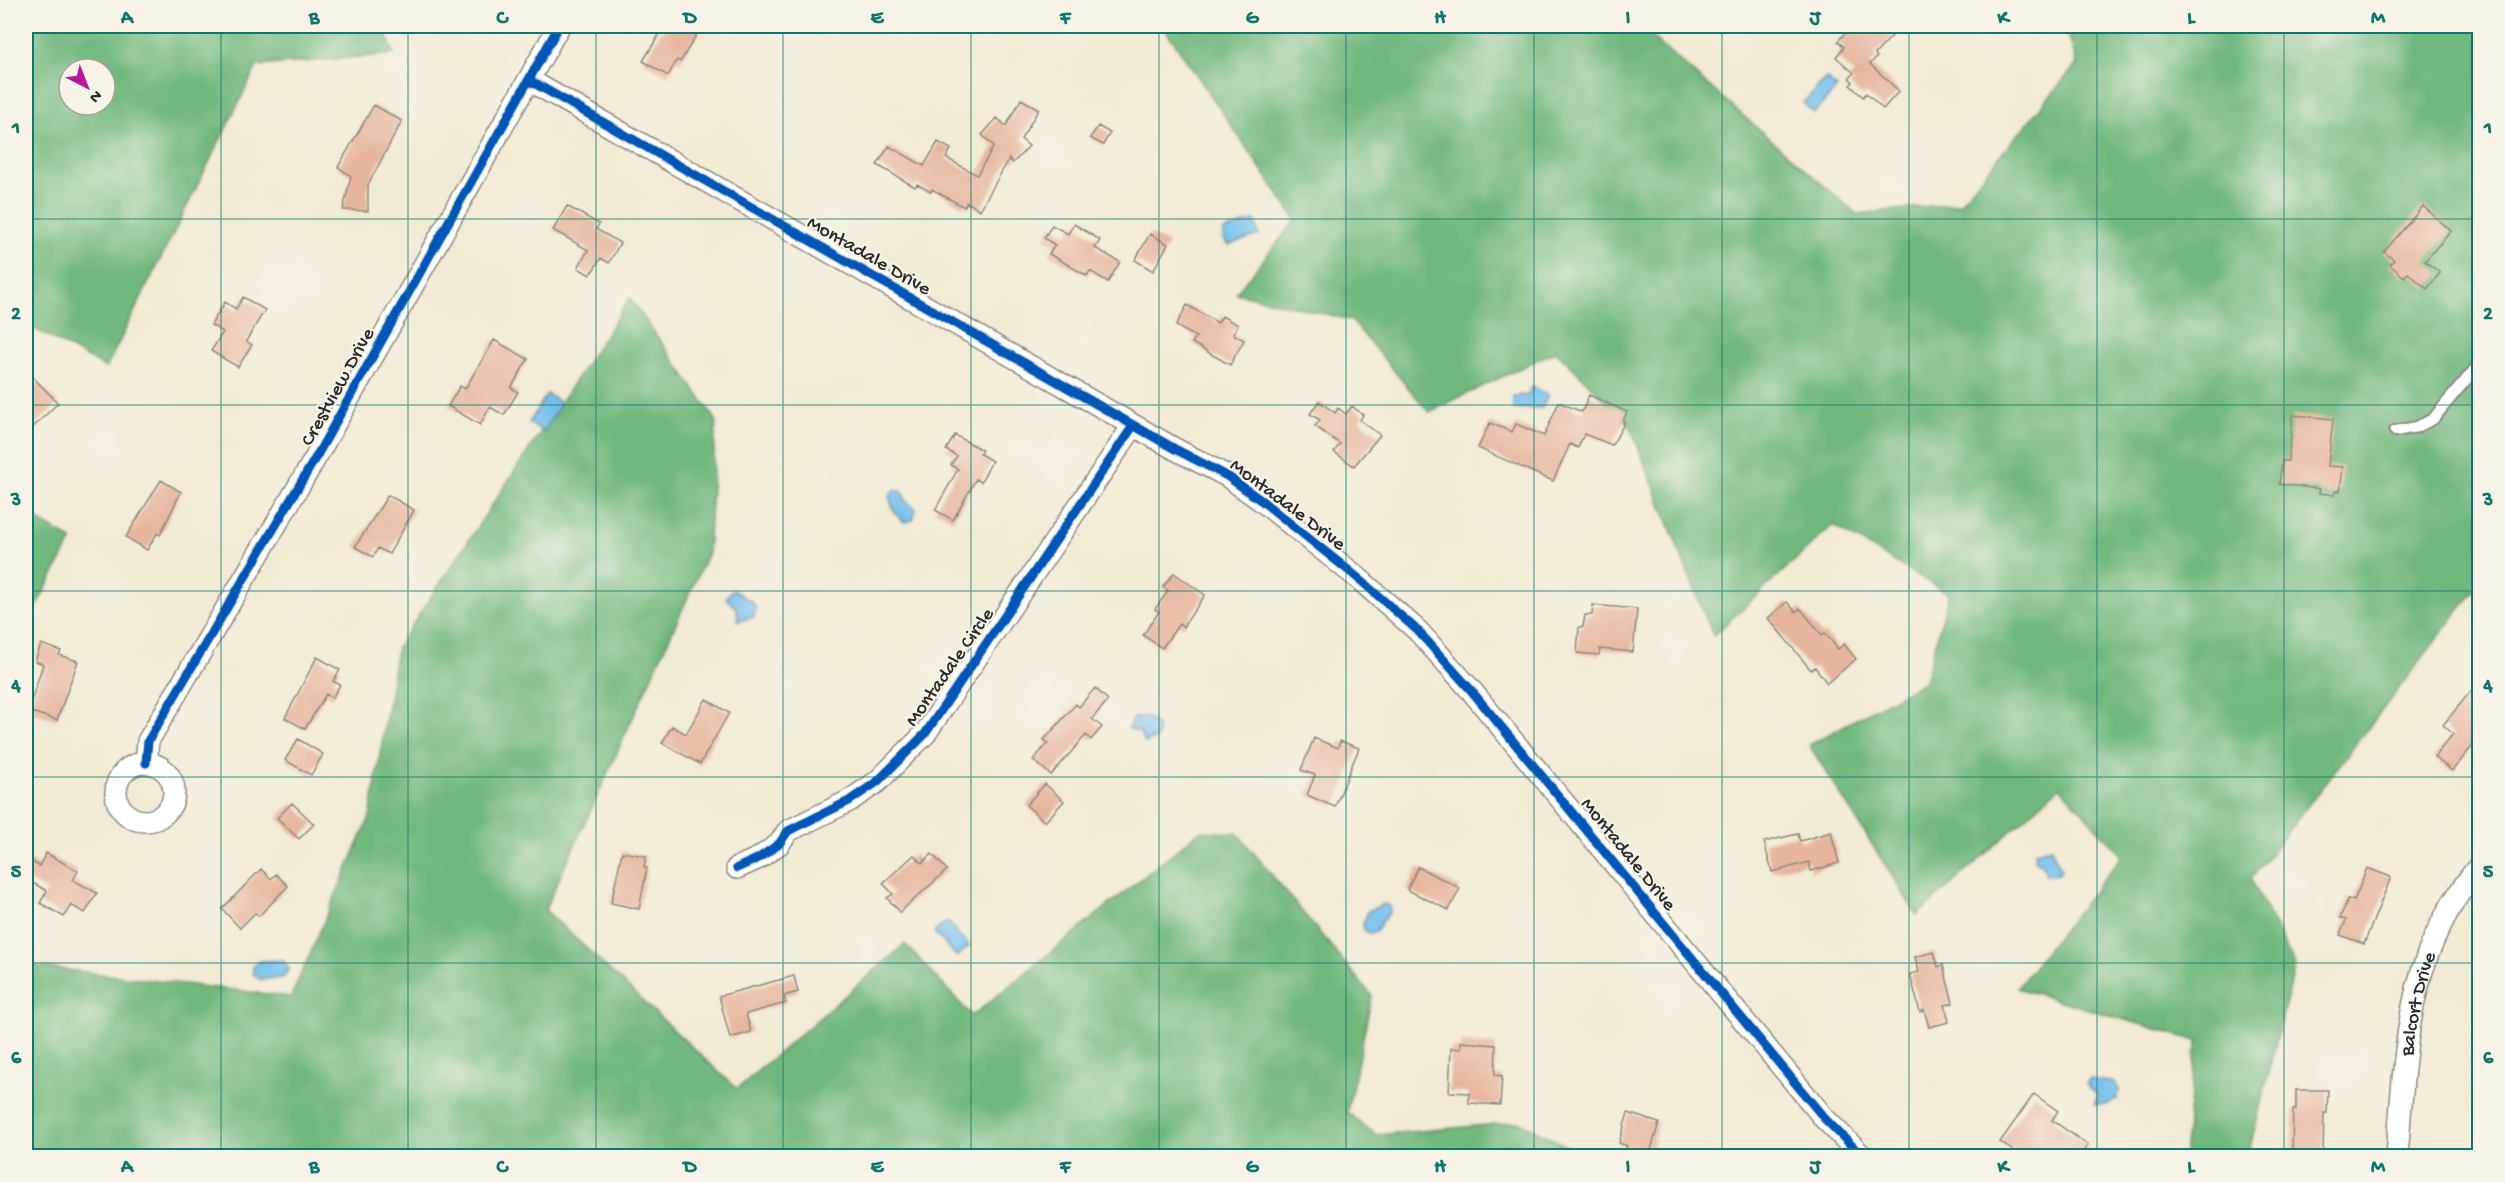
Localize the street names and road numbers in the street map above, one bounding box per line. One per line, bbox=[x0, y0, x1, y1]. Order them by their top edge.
street label: Montadale Drive bbox=[802, 212, 935, 302]
street label: Crestview Drive bbox=[297, 324, 381, 451]
street label: Montadale Drive bbox=[1225, 455, 1350, 557]
street label: Montadale Circle bbox=[902, 604, 1001, 732]
street label: Montadale Drive bbox=[1575, 794, 1680, 917]
street label: Balcort Drive bbox=[2397, 949, 2443, 1058]

